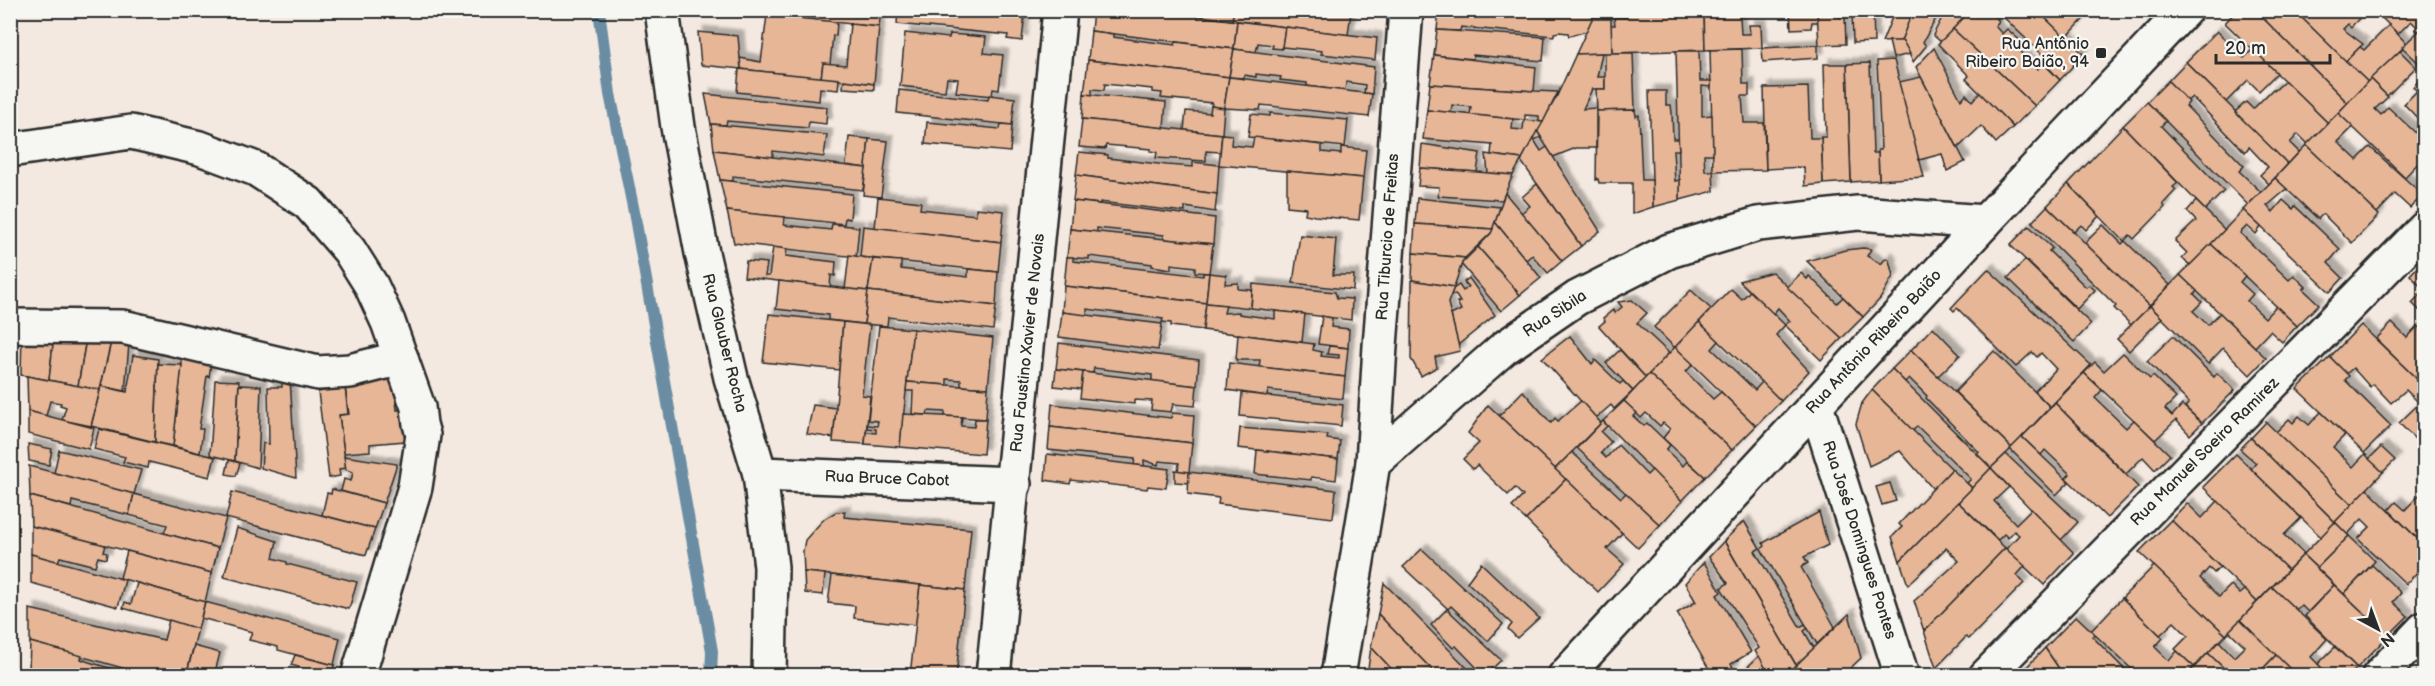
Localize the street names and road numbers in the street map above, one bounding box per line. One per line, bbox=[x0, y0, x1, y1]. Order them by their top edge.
street label: Rua Tiburcio de Freitas bbox=[1373, 153, 1403, 321]
street label: Rua Faustino Xavier de Novais bbox=[1007, 233, 1049, 453]
street label: Rua Antônio Ribeiro Baião bbox=[1802, 266, 1946, 418]
street label: Rua Glauber Rocha bbox=[698, 272, 750, 414]
street label: Rua Sibila bbox=[1520, 286, 1590, 342]
street label: Rua Manuel Soeiro Ramirez bbox=[2127, 374, 2283, 530]
street label: Rua José Domingues Pontes bbox=[1818, 438, 1900, 642]
street label: Rua Bruce Cabot bbox=[824, 467, 950, 491]

